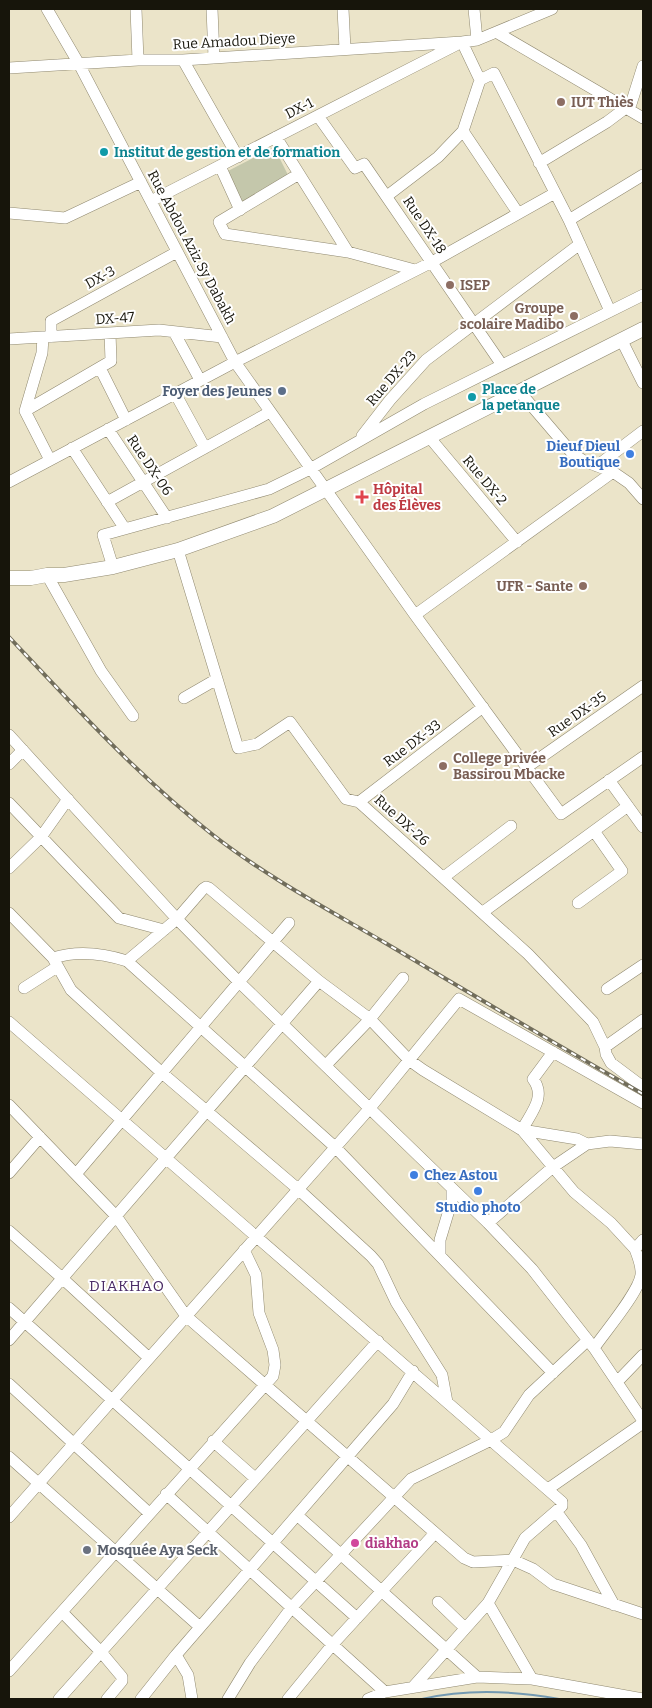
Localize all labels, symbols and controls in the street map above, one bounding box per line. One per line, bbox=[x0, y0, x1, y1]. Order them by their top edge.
street label: Rue Amadou Dieye bbox=[172, 30, 296, 53]
street label: DX-1 bbox=[282, 94, 316, 123]
place label: IUT Thiès bbox=[571, 94, 634, 111]
marker: IUT Thiès bbox=[555, 96, 567, 108]
place label: Institut de gestion et de formation bbox=[114, 144, 340, 161]
marker: Institut de gestion et de formation bbox=[98, 146, 110, 158]
street label: Rue Abdou Aziz Sy Dabakh bbox=[144, 168, 239, 327]
street label: Rue DX-18 bbox=[399, 193, 450, 257]
street label: DX-3 bbox=[82, 262, 118, 293]
place label: ISEP bbox=[460, 277, 491, 294]
marker: ISEP bbox=[444, 279, 456, 291]
place label: Groupe scolaire Madibo bbox=[460, 300, 564, 333]
street label: DX-47 bbox=[95, 309, 135, 328]
marker: Groupe scolaire Madibo bbox=[568, 310, 580, 322]
street label: Rue DX-23 bbox=[363, 347, 420, 409]
place label: Place de la petanque bbox=[482, 381, 560, 414]
place label: Foyer des Jeunes bbox=[162, 383, 272, 400]
marker: Foyer des Jeunes bbox=[276, 385, 288, 397]
marker: Place de la petanque bbox=[466, 391, 478, 403]
street label: Rue DX-06 bbox=[123, 432, 176, 499]
place label: Dieuf Dieul Boutique bbox=[546, 438, 621, 471]
marker: Dieuf Dieul Boutique bbox=[624, 448, 636, 460]
street label: Rue DX-2 bbox=[459, 452, 510, 509]
place label: Hôpital des Élèves bbox=[373, 481, 441, 514]
marker: Hôpital des Élèves bbox=[355, 490, 369, 504]
place label: UFR - Sante bbox=[496, 578, 573, 595]
marker: UFR - Sante bbox=[577, 580, 589, 592]
street label: Rue DX-35 bbox=[545, 688, 610, 741]
street label: Rue DX-33 bbox=[380, 716, 444, 771]
place label: College privée Bassirou Mbacke bbox=[453, 750, 565, 783]
marker: College privée Bassirou Mbacke bbox=[437, 760, 449, 772]
street label: Rue DX-26 bbox=[371, 791, 433, 849]
place label: Chez Astou bbox=[424, 1167, 498, 1184]
marker: Chez Astou bbox=[408, 1169, 420, 1181]
marker: Studio photo bbox=[472, 1185, 484, 1197]
place label: Studio photo bbox=[435, 1199, 521, 1216]
district label: DIAKHAO bbox=[89, 1277, 165, 1295]
place label: diakhao bbox=[365, 1535, 419, 1552]
marker: diakhao bbox=[349, 1537, 361, 1549]
place label: Mosquée Aya Seck bbox=[97, 1542, 219, 1559]
marker: Mosquée Aya Seck bbox=[81, 1544, 93, 1556]

